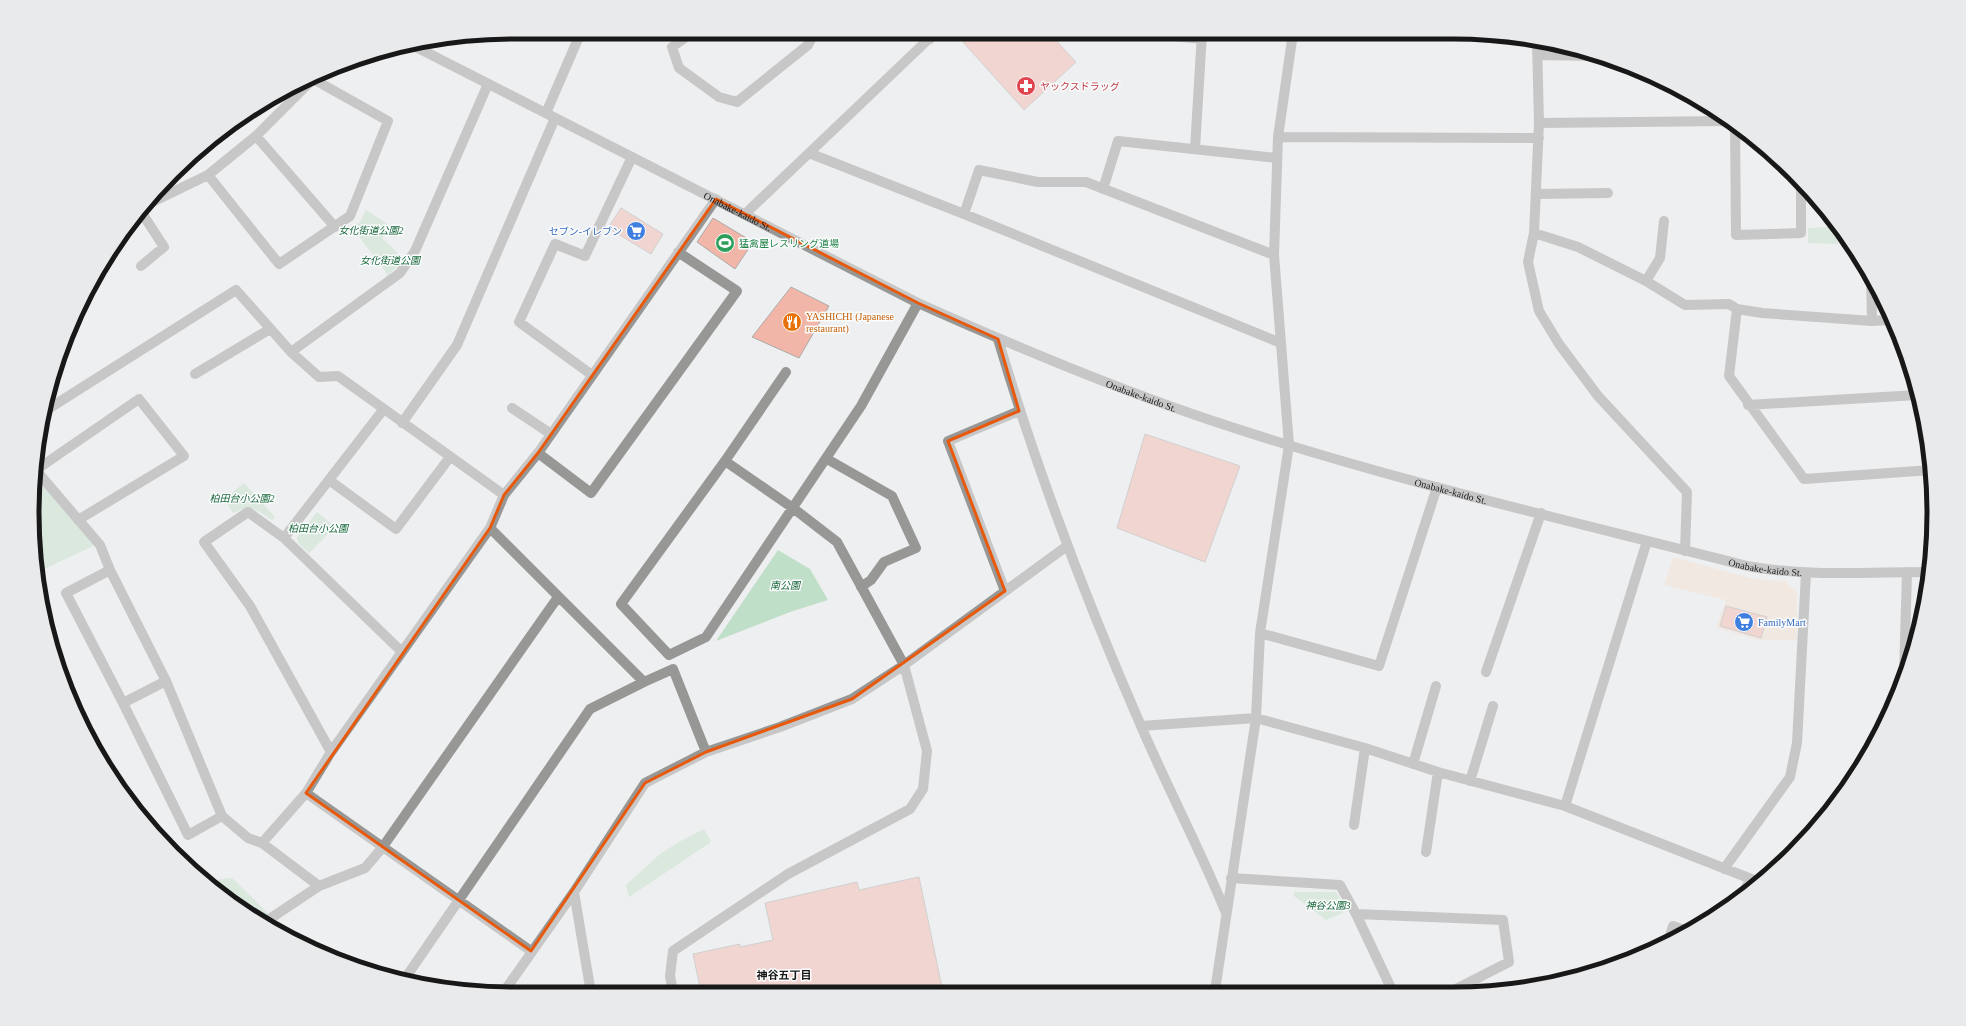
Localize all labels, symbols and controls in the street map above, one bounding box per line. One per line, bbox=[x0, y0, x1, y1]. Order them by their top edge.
pharmacy icon: ヤックスドラッグ bbox=[1015, 75, 1037, 97]
place label: ヤックスドラッグ bbox=[1040, 81, 1120, 92]
street label: Onabake-kaido St. bbox=[702, 190, 773, 233]
supermarket icon: セブン-イレブン bbox=[625, 220, 647, 242]
park label: 女化街道公園2 bbox=[339, 225, 404, 236]
place label: セブン-イレブン bbox=[549, 226, 622, 237]
sports icon: 猛禽屋レスリング道場 bbox=[714, 232, 736, 254]
place label: 猛禽屋レスリング道場 bbox=[739, 238, 839, 249]
park label: 女化街道公園 bbox=[360, 255, 422, 266]
restaurant icon: YASHICHI (Japanese restaurant) bbox=[781, 311, 803, 333]
place label: YASHICHI (Japanese restaurant) bbox=[806, 311, 895, 335]
street label: Onabake-kaido St. bbox=[1104, 378, 1178, 414]
street label: Onabake-kaido St. bbox=[1413, 477, 1488, 506]
park label: 柏田台小公園2 bbox=[210, 493, 275, 504]
park label: 柏田台小公園 bbox=[288, 523, 350, 534]
street label: Onabake-kaido St. bbox=[1727, 557, 1803, 578]
park label: 南公園 bbox=[770, 580, 802, 591]
supermarket icon: FamilyMart bbox=[1733, 611, 1755, 633]
place label: FamilyMart bbox=[1758, 617, 1806, 628]
park label: 神谷公園3 bbox=[1306, 900, 1351, 911]
district label: 神谷五丁目 bbox=[757, 969, 812, 981]

